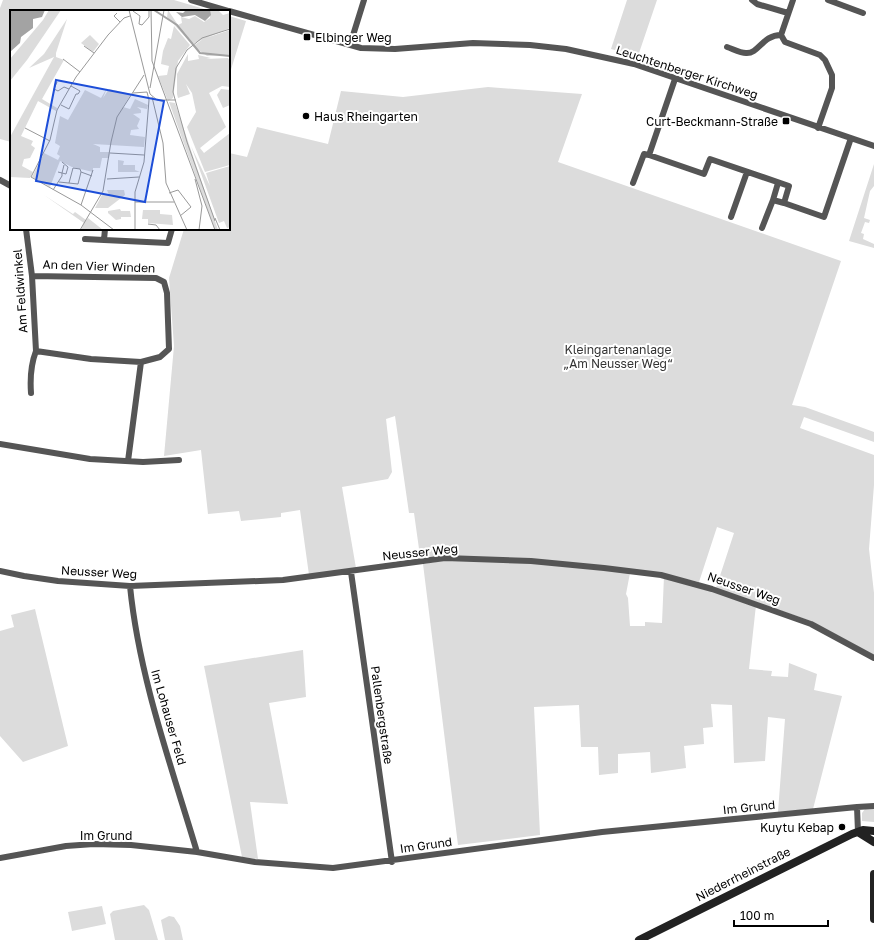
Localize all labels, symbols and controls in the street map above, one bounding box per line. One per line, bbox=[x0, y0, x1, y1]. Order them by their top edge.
inset map bbox=[10, 10, 230, 230]
place label: Elbinger Weg bbox=[315, 30, 392, 45]
marker: Elbinger Weg bbox=[302, 32, 312, 42]
street label: Leuchtenberger Kirchweg bbox=[614, 42, 760, 102]
place label: Haus Rheingarten bbox=[314, 109, 418, 124]
marker: Haus Rheingarten bbox=[301, 111, 311, 121]
place label: Curt-Beckmann-Straße bbox=[646, 114, 778, 129]
marker: Curt-Beckmann-Straße bbox=[781, 116, 791, 126]
street label: Am Feldwinkel bbox=[10, 248, 30, 334]
street label: An den Vier Winden bbox=[42, 257, 156, 275]
park label: Kleingartenanlage „Am Neusser Weg“ bbox=[563, 342, 673, 371]
street label: Neusser Weg bbox=[381, 541, 459, 563]
street label: Neusser Weg bbox=[61, 563, 137, 581]
street label: Neusser Weg bbox=[706, 569, 782, 607]
street label: Pallenbergstraße bbox=[368, 665, 396, 765]
street label: Im Lohauser Feld bbox=[148, 667, 190, 767]
street label: Im Grund bbox=[722, 797, 776, 817]
place label: Kuytu Kebap bbox=[760, 820, 834, 835]
marker: Kuytu Kebap bbox=[837, 822, 847, 832]
street label: Im Grund bbox=[80, 828, 132, 843]
street label: Im Grund bbox=[399, 834, 453, 856]
street label: Niederrheinstraße bbox=[693, 844, 793, 904]
scale bar bbox=[734, 902, 828, 928]
text: 100 m bbox=[740, 908, 774, 923]

